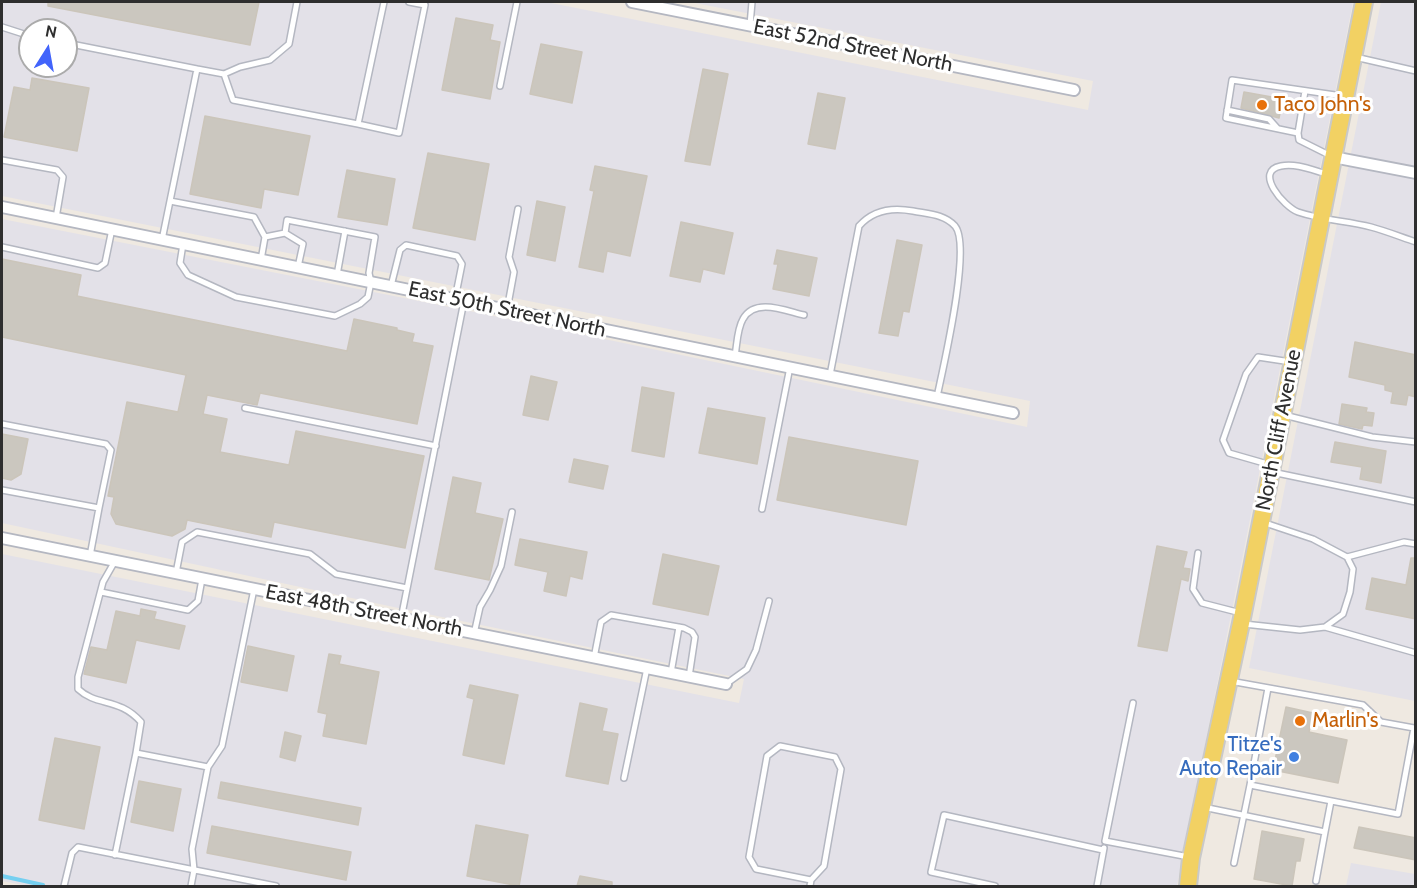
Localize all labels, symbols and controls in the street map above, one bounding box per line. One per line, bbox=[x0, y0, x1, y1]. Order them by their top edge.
street label: East 52nd Street North bbox=[751, 14, 955, 78]
north arrow bbox=[18, 18, 78, 78]
text: N bbox=[44, 21, 59, 42]
place label: Taco John's bbox=[1274, 92, 1371, 118]
marker: Taco John's bbox=[1255, 98, 1269, 112]
street label: East 50th Street North bbox=[406, 277, 608, 343]
street label: North Cliff Avenue bbox=[1251, 347, 1307, 513]
street label: East 48th Street North bbox=[263, 580, 465, 642]
place label: Marlin's bbox=[1312, 708, 1378, 734]
marker: Marlin's bbox=[1293, 714, 1307, 728]
place label: Titze's Auto Repair bbox=[1179, 732, 1282, 782]
marker: Titze's Auto Repair bbox=[1287, 750, 1301, 764]

